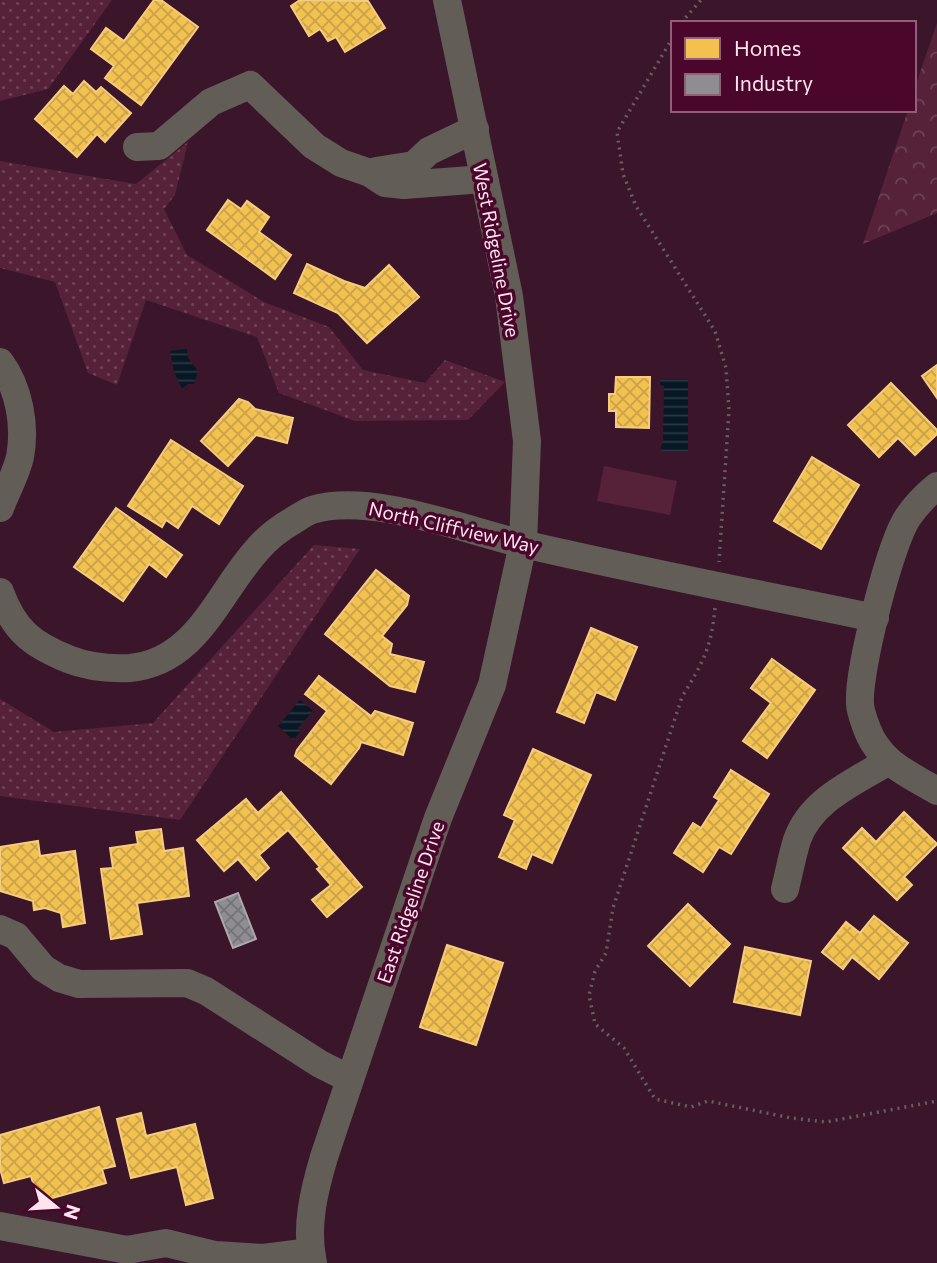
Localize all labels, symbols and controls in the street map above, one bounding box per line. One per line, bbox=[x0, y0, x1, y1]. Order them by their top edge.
legend bbox=[671, 21, 916, 112]
text: Homes bbox=[734, 35, 801, 60]
text: Industry bbox=[734, 70, 813, 95]
street label: West Ridgeline Drive bbox=[469, 161, 525, 339]
street label: North Cliffview Way bbox=[367, 496, 542, 558]
street label: East Ridgeline Drive bbox=[371, 818, 449, 986]
north arrow bbox=[21, 1172, 91, 1242]
text: N bbox=[60, 1202, 86, 1223]

